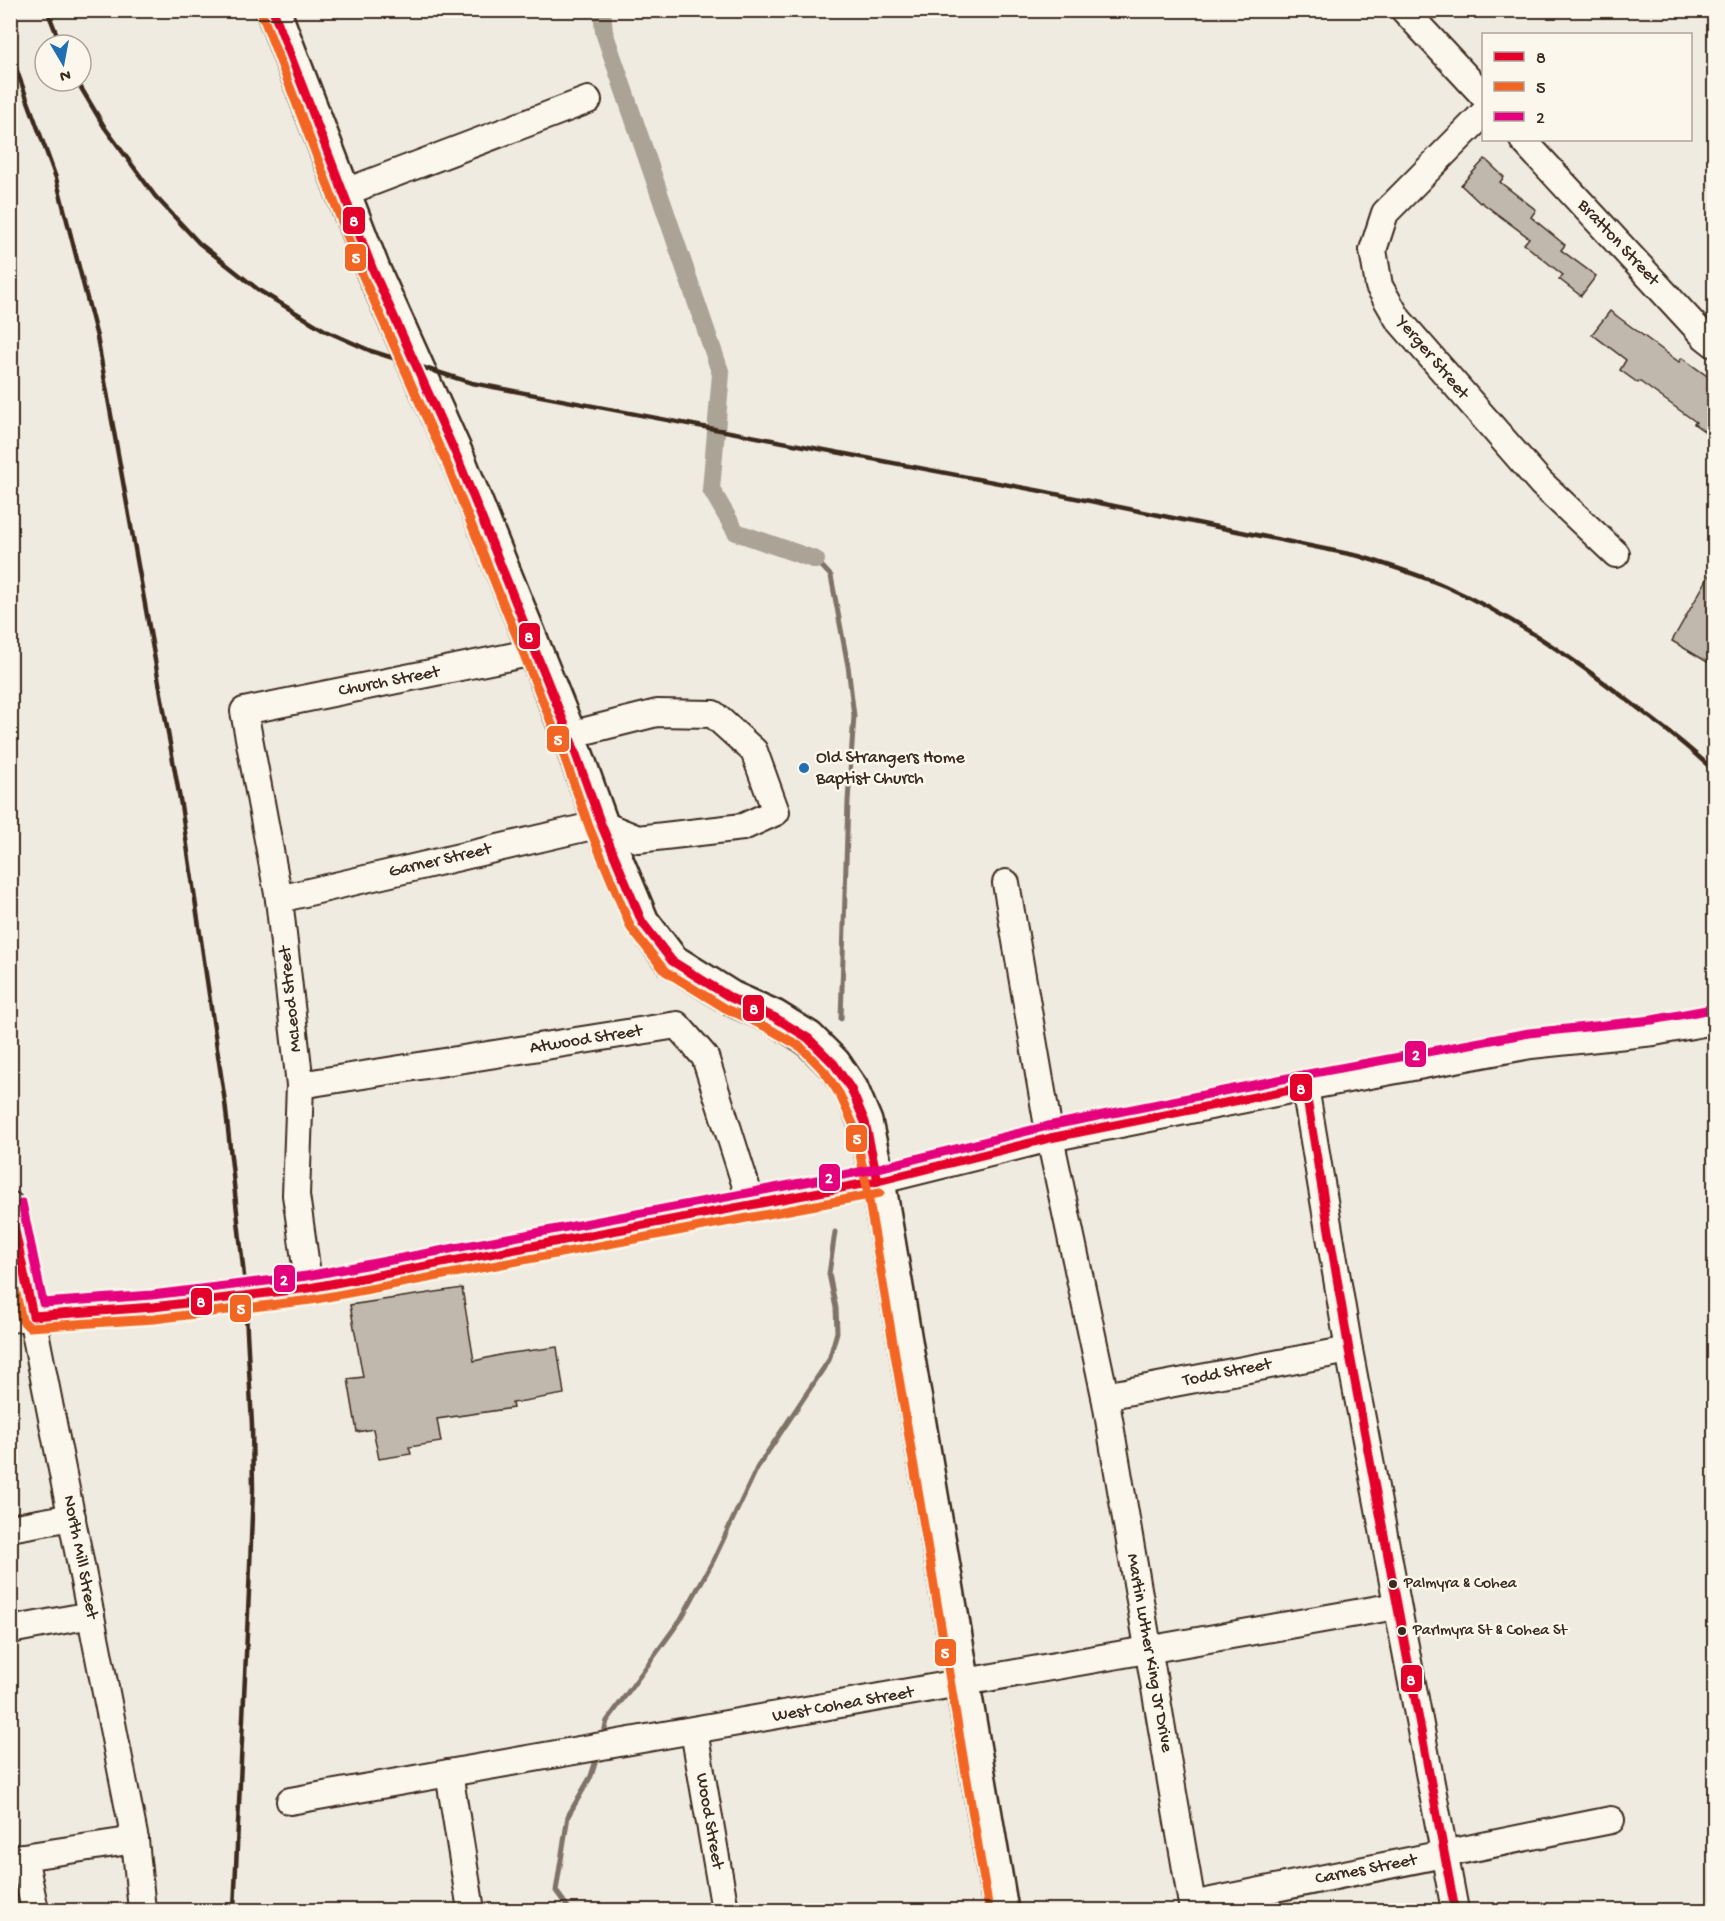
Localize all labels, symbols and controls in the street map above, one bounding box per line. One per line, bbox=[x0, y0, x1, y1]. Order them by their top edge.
north arrow bbox=[33, 33, 93, 93]
legend bbox=[1482, 33, 1692, 141]
text: 8 bbox=[1536, 49, 1546, 70]
text: N bbox=[58, 64, 72, 85]
text: 5 bbox=[1536, 79, 1545, 100]
text: 2 bbox=[1536, 109, 1545, 130]
street label: Bratton Street bbox=[1572, 195, 1664, 292]
line badge: 8 bbox=[342, 206, 366, 235]
text: 8 bbox=[350, 214, 359, 233]
line badge: 5 bbox=[344, 243, 367, 272]
text: 5 bbox=[352, 251, 361, 270]
street label: Yerger Street bbox=[1390, 311, 1474, 405]
line badge: 8 bbox=[518, 622, 541, 650]
text: 8 bbox=[525, 630, 534, 649]
street label: Church Street bbox=[337, 662, 443, 702]
line badge: 5 bbox=[546, 725, 570, 753]
text: 5 bbox=[554, 733, 563, 752]
place label: Old Strangers Home Baptist Church bbox=[815, 748, 965, 790]
marker: Old Strangers Home Baptist Church bbox=[797, 761, 811, 775]
street label: Garner Street bbox=[387, 839, 495, 883]
street label: McLeod Street bbox=[275, 943, 307, 1053]
line badge: 8 bbox=[742, 994, 765, 1022]
text: 8 bbox=[750, 1002, 759, 1021]
street label: Atwood Street bbox=[528, 1021, 645, 1059]
line badge: 2 bbox=[1404, 1040, 1427, 1068]
text: 2 bbox=[1412, 1048, 1420, 1067]
line badge: 8 bbox=[1289, 1073, 1313, 1102]
text: 8 bbox=[1297, 1082, 1306, 1101]
line badge: 5 bbox=[845, 1124, 868, 1153]
text: 5 bbox=[853, 1132, 862, 1151]
line badge: 2 bbox=[818, 1163, 841, 1192]
text: 2 bbox=[825, 1171, 833, 1190]
line badge: 2 bbox=[273, 1264, 296, 1293]
text: 2 bbox=[280, 1273, 288, 1292]
line badge: 8 bbox=[190, 1287, 213, 1316]
line badge: 5 bbox=[229, 1294, 252, 1323]
text: 8 bbox=[197, 1295, 206, 1314]
text: 5 bbox=[237, 1302, 246, 1321]
street label: Todd Street bbox=[1180, 1354, 1275, 1392]
street label: North Mill Street bbox=[58, 1493, 103, 1622]
street label: Martin Luther King Jr Drive bbox=[1121, 1552, 1177, 1755]
place label: Palmyra & Cohea bbox=[1403, 1575, 1518, 1594]
marker: Palmyra & Cohea bbox=[1387, 1578, 1399, 1590]
place label: Parlmyra St & Cohea St bbox=[1412, 1622, 1568, 1641]
marker: Parlmyra St & Cohea St bbox=[1396, 1625, 1408, 1637]
line badge: 5 bbox=[934, 1638, 957, 1667]
text: 5 bbox=[941, 1646, 950, 1665]
line badge: 8 bbox=[1400, 1664, 1423, 1693]
text: 8 bbox=[1407, 1673, 1416, 1692]
street label: West Cohea Street bbox=[771, 1682, 917, 1728]
street label: Wood Street bbox=[690, 1772, 728, 1872]
street label: Carnes Street bbox=[1314, 1850, 1420, 1890]

